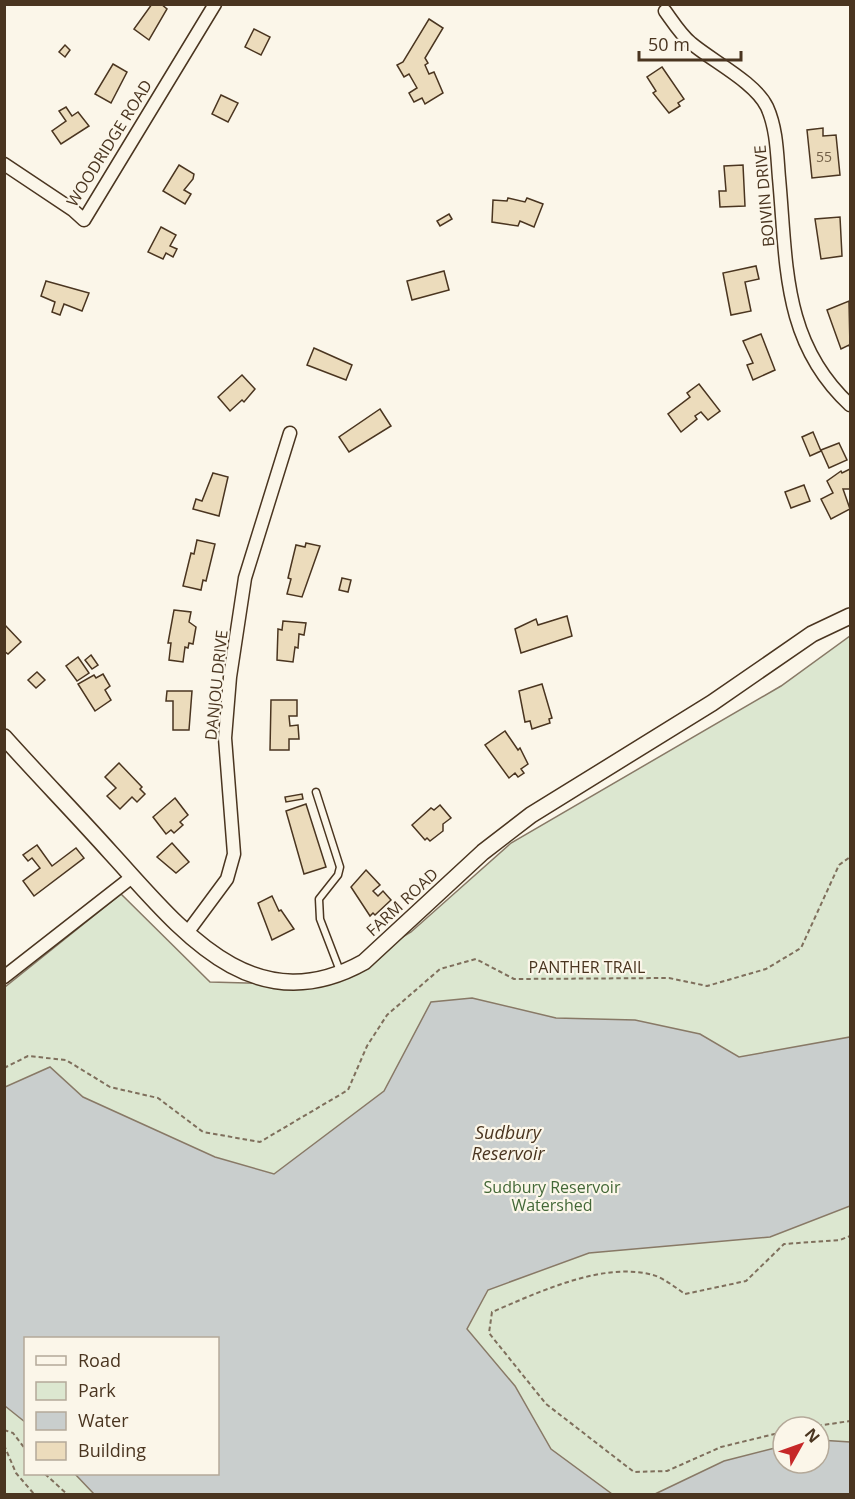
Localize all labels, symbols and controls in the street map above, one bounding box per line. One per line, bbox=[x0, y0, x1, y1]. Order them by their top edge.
scale bar bbox=[639, 24, 741, 62]
text: 50 m bbox=[648, 32, 690, 56]
street label: WOODRIDGE ROAD bbox=[61, 75, 157, 211]
street label: BOIVIN DRIVE bbox=[749, 144, 779, 248]
house number: 55 bbox=[816, 147, 832, 166]
street label: DANJOU DRIVE bbox=[199, 629, 233, 741]
street label: FARM ROAD bbox=[361, 863, 443, 941]
street label: PANTHER TRAIL bbox=[529, 956, 645, 978]
water label: Sudbury Reservoir bbox=[471, 1120, 545, 1165]
park label: Sudbury Reservoir Watershed bbox=[484, 1176, 621, 1216]
legend bbox=[24, 1337, 219, 1475]
text: Road bbox=[78, 1348, 121, 1372]
text: Park bbox=[78, 1378, 116, 1402]
text: Water bbox=[78, 1408, 129, 1432]
north arrow bbox=[771, 1415, 831, 1475]
text: N bbox=[800, 1423, 825, 1447]
text: Building bbox=[78, 1438, 146, 1462]

